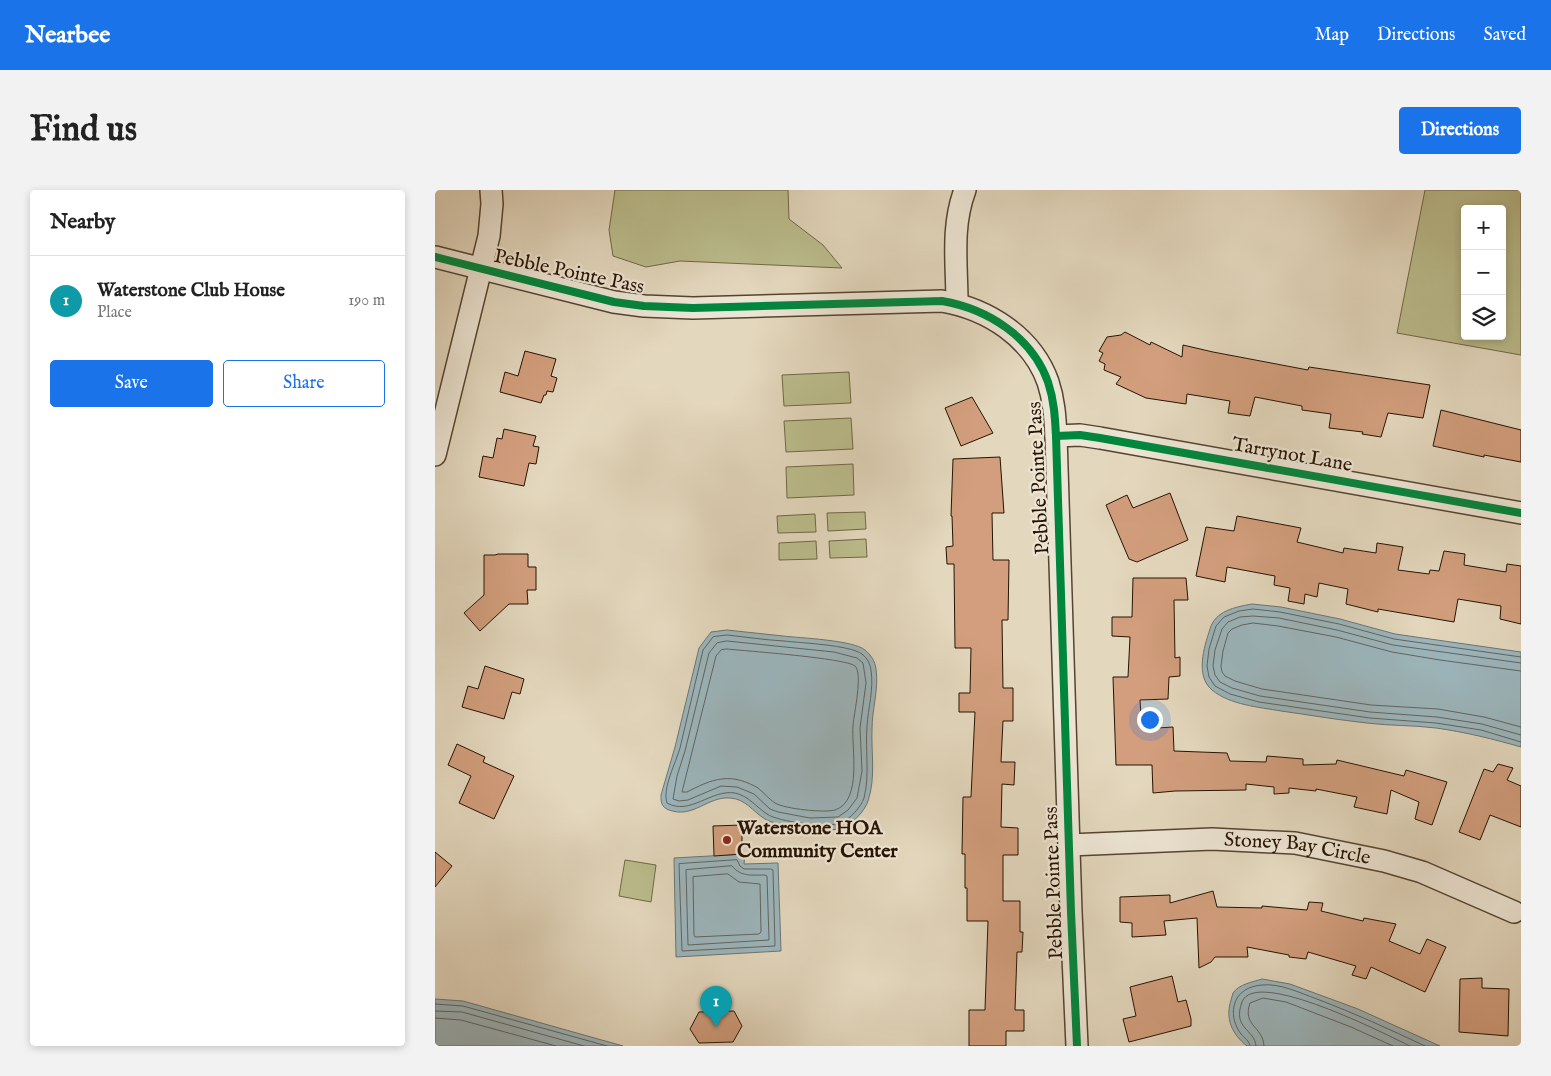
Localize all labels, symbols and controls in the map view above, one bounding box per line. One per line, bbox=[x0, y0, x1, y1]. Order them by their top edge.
text: Nearbee bbox=[25, 20, 110, 51]
text: Map bbox=[1315, 24, 1349, 47]
text: Directions bbox=[1377, 24, 1455, 47]
text: Saved bbox=[1483, 24, 1526, 47]
button: Directions bbox=[1399, 107, 1521, 154]
text: Find us bbox=[30, 108, 137, 153]
map controls bbox=[1461, 205, 1506, 340]
button: + bbox=[1461, 205, 1506, 250]
text: Nearby bbox=[50, 209, 115, 236]
street label: Pebble Pointe Pass bbox=[492, 244, 646, 300]
button: − bbox=[1461, 250, 1506, 295]
text: Waterstone Club House bbox=[97, 279, 285, 303]
text: 1 bbox=[63, 291, 69, 311]
text: 190 m bbox=[348, 291, 385, 311]
button: layers bbox=[1461, 295, 1506, 340]
text: Place bbox=[97, 303, 132, 323]
button: Save bbox=[50, 360, 213, 407]
button: Share bbox=[223, 360, 385, 407]
street label: Pebble Pointe Pass bbox=[1023, 401, 1055, 555]
street label: Tarrynot Lane bbox=[1230, 432, 1354, 478]
your location bbox=[1137, 707, 1163, 733]
street label: Pebble Pointe Pass bbox=[1039, 806, 1069, 960]
place label: Waterstone HOA Community Center bbox=[736, 816, 898, 864]
street label: Stoney Bay Circle bbox=[1223, 827, 1373, 870]
marker: Waterstone HOA Community Center bbox=[721, 834, 733, 846]
pin: 1 bbox=[700, 986, 732, 1027]

